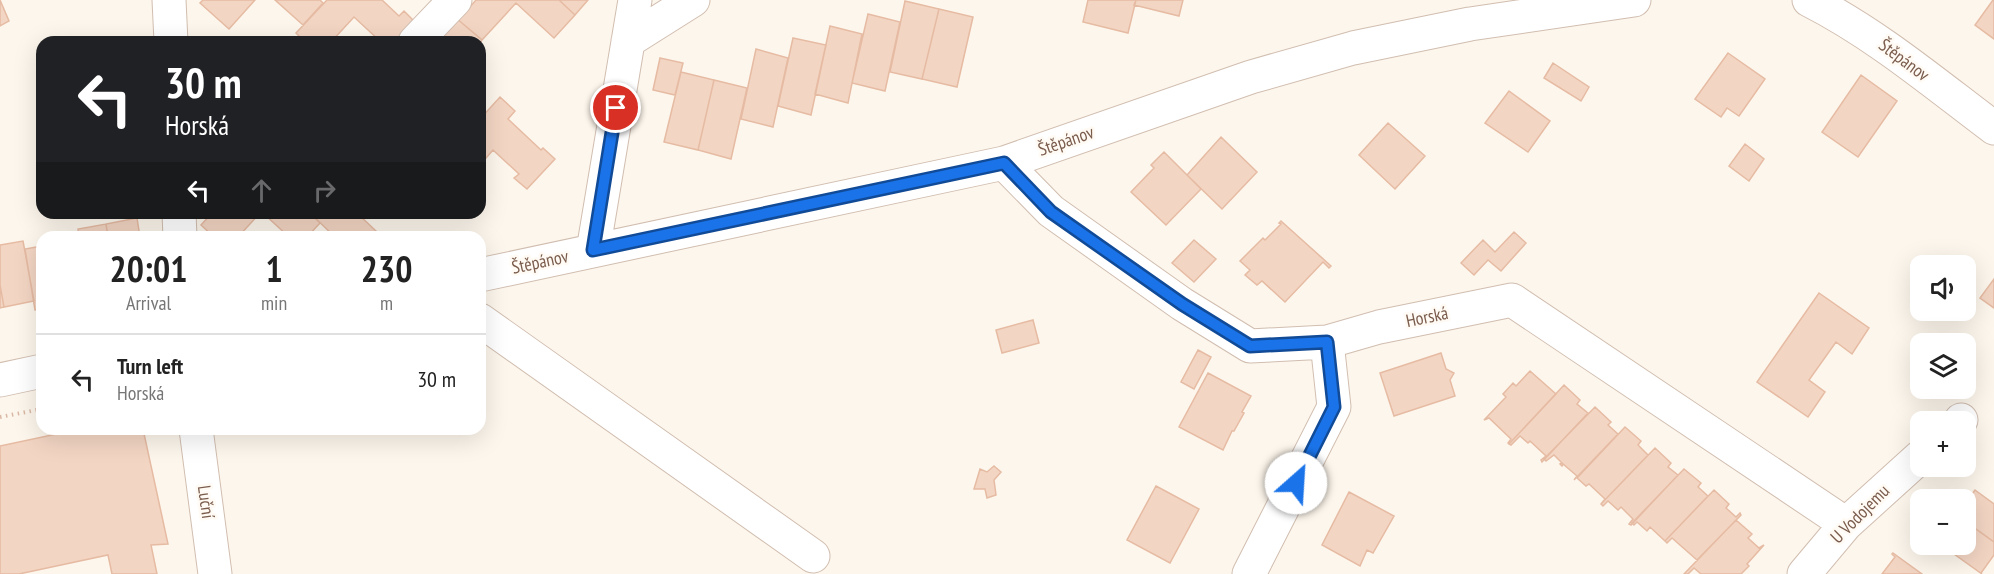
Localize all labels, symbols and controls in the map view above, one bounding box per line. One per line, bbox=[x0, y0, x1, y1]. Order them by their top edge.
street label: Štěpánov bbox=[1874, 33, 1934, 86]
text: 30 m bbox=[165, 55, 242, 110]
icon: left bbox=[66, 60, 144, 138]
pin bbox=[590, 82, 641, 133]
icon: arrive bbox=[599, 91, 632, 124]
text: Horská bbox=[165, 108, 229, 142]
street label: Štěpánov bbox=[1035, 120, 1097, 161]
icon: left bbox=[182, 174, 215, 207]
icon: ahead bbox=[245, 174, 278, 207]
icon: right bbox=[308, 174, 341, 207]
street label: Štěpánov bbox=[509, 244, 570, 279]
text: 20:01 bbox=[110, 245, 187, 292]
text: 1 bbox=[265, 245, 283, 292]
text: 230 bbox=[361, 245, 412, 292]
map controls bbox=[1910, 255, 1976, 555]
button: sound bbox=[1910, 255, 1976, 321]
text: Arrival bbox=[126, 290, 171, 316]
text: min bbox=[261, 290, 287, 316]
text: m bbox=[380, 290, 393, 316]
street label: Horská bbox=[1404, 301, 1450, 332]
button: layers bbox=[1910, 333, 1976, 399]
text: Turn left bbox=[117, 352, 183, 380]
icon: left bbox=[66, 363, 99, 396]
text: 30 m bbox=[417, 365, 456, 393]
text: Horská bbox=[117, 380, 164, 406]
button: + bbox=[1910, 411, 1976, 477]
position arrow bbox=[1264, 451, 1328, 515]
street label: U Vodojemu bbox=[1825, 479, 1894, 548]
street label: Luční bbox=[193, 484, 220, 520]
button: − bbox=[1910, 489, 1976, 555]

